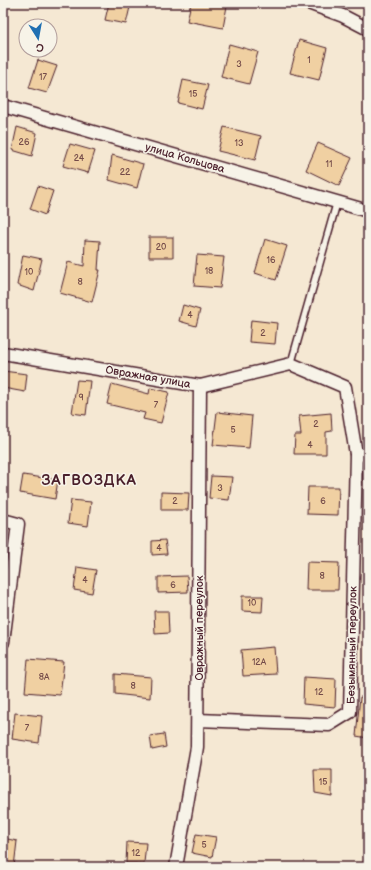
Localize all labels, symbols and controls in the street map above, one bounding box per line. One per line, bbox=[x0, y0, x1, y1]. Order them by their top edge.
north arrow bbox=[18, 18, 58, 58]
text: С bbox=[34, 40, 45, 55]
house number: 1 bbox=[307, 55, 311, 66]
house number: 3 bbox=[236, 59, 242, 70]
house number: 17 bbox=[39, 72, 48, 83]
house number: 15 bbox=[189, 89, 197, 100]
house number: 26 bbox=[19, 137, 30, 148]
house number: 13 bbox=[234, 138, 244, 149]
street label: улица Кольцова bbox=[144, 140, 227, 176]
house number: 24 bbox=[74, 153, 85, 164]
house number: 11 bbox=[326, 159, 332, 170]
house number: 22 bbox=[120, 167, 131, 178]
house number: 20 bbox=[156, 242, 166, 253]
house number: 16 bbox=[267, 255, 276, 266]
house number: 18 bbox=[205, 266, 213, 277]
house number: 10 bbox=[25, 267, 33, 278]
house number: 8 bbox=[77, 277, 83, 288]
house number: 4 bbox=[187, 310, 193, 321]
house number: 2 bbox=[260, 328, 266, 339]
street label: Овражная улица bbox=[104, 363, 192, 391]
house number: 9 bbox=[78, 392, 84, 403]
house number: 7 bbox=[154, 400, 159, 411]
house number: 2 bbox=[313, 419, 319, 430]
house number: 5 bbox=[230, 425, 236, 436]
house number: 4 bbox=[307, 440, 313, 451]
district label: ЗАГВОЗДКА bbox=[41, 471, 137, 490]
house number: 3 bbox=[217, 483, 223, 494]
house number: 2 bbox=[172, 496, 178, 507]
house number: 6 bbox=[320, 496, 326, 507]
house number: 4 bbox=[156, 543, 162, 554]
house number: 8 bbox=[319, 571, 325, 582]
house number: 4 bbox=[82, 575, 88, 586]
street label: Овражный переулок bbox=[193, 575, 206, 681]
house number: 6 bbox=[170, 580, 176, 591]
street label: Безымянный переулок bbox=[344, 586, 360, 704]
house number: 10 bbox=[248, 598, 256, 609]
house number: 12А bbox=[252, 657, 267, 668]
house number: 8А bbox=[39, 672, 50, 683]
house number: 8 bbox=[130, 681, 136, 692]
house number: 12 bbox=[315, 687, 324, 698]
house number: 7 bbox=[25, 723, 30, 734]
house number: 15 bbox=[319, 777, 327, 788]
house number: 5 bbox=[201, 840, 207, 851]
house number: 12 bbox=[132, 848, 141, 859]

